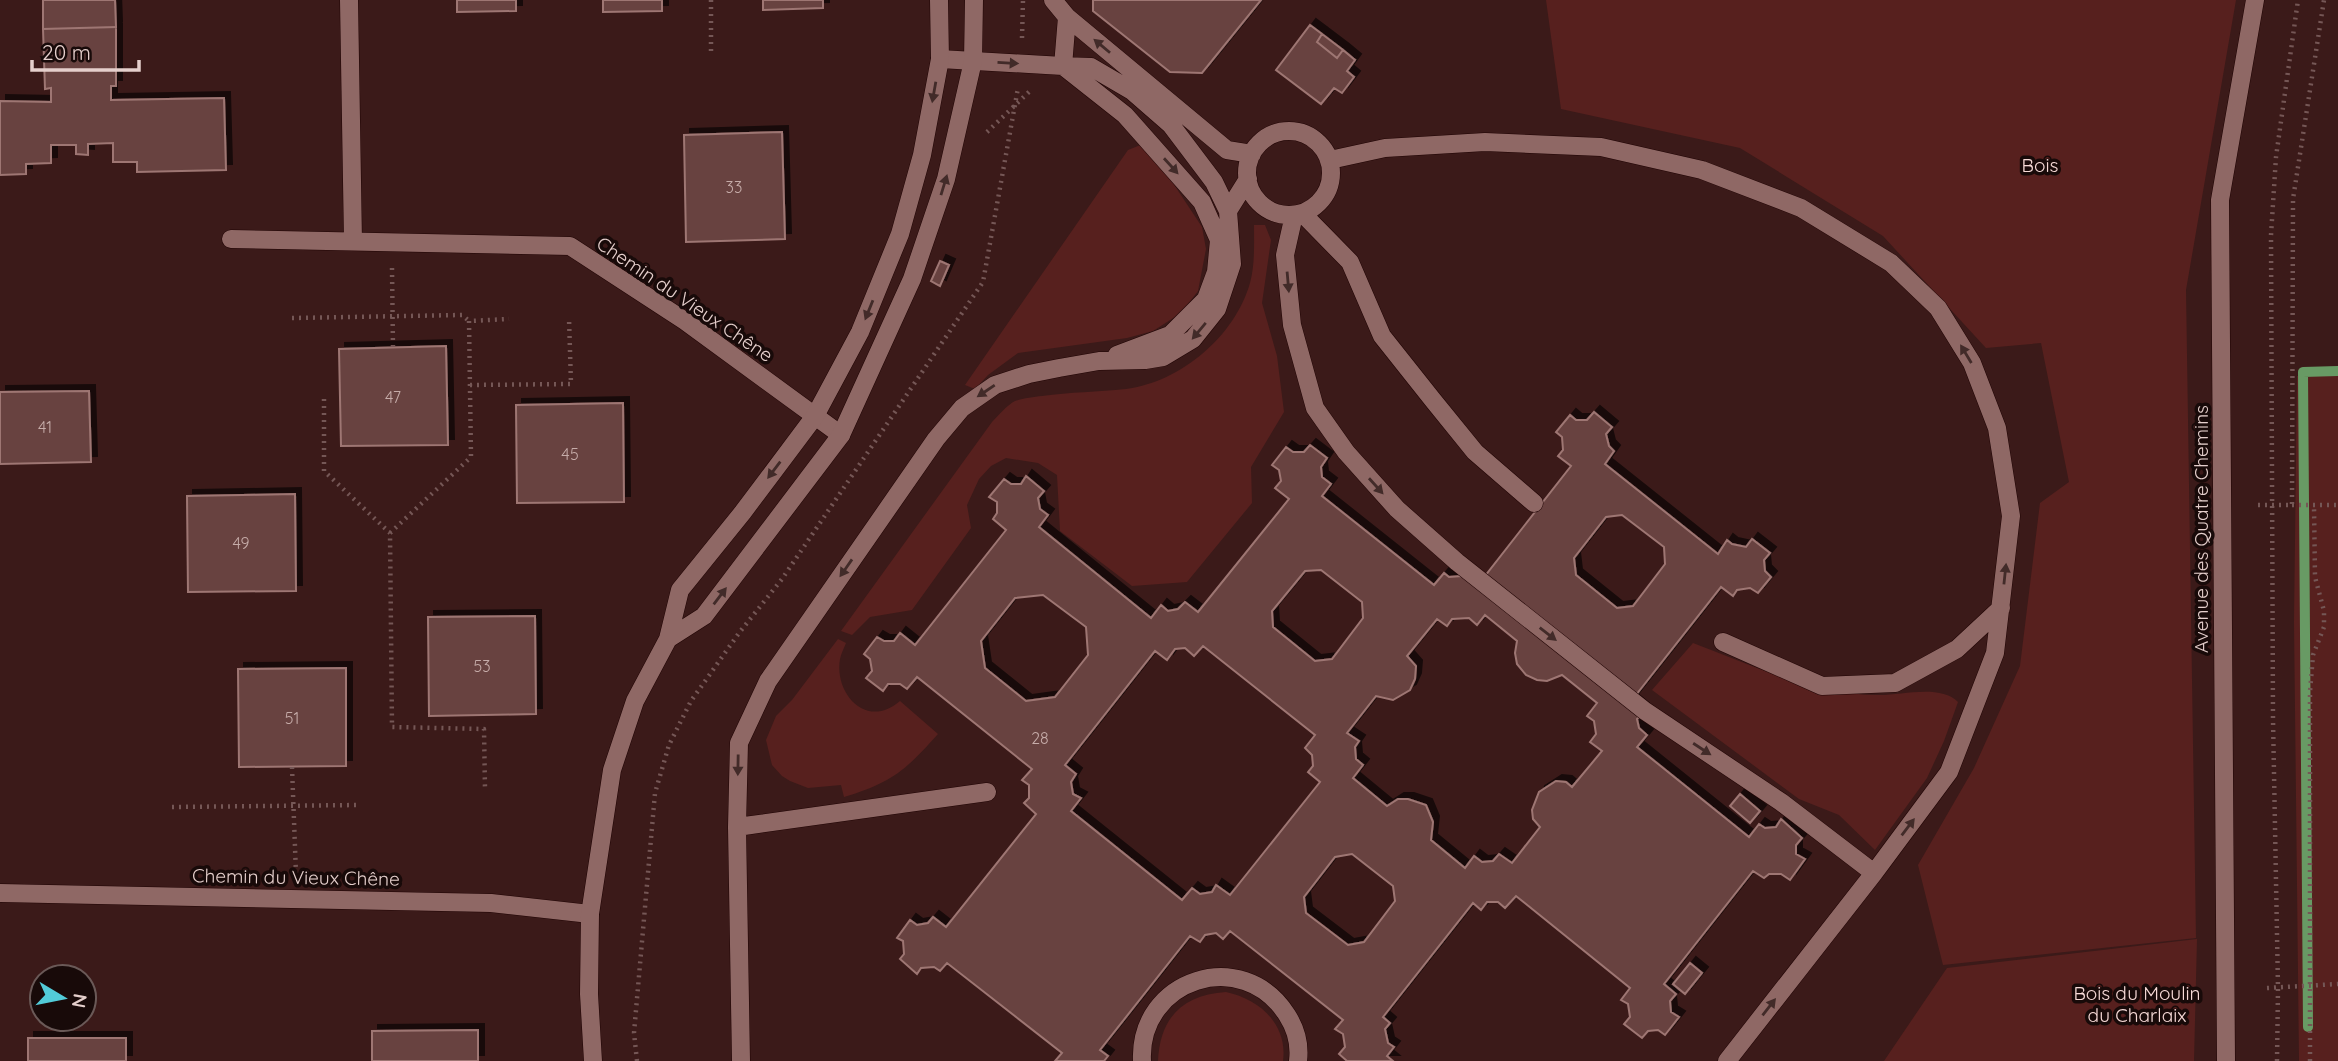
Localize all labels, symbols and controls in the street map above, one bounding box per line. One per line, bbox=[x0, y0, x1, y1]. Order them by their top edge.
scale bar bbox=[32, 28, 138, 72]
text: 20 m bbox=[42, 39, 91, 65]
one-way arrow bbox=[1093, 39, 1110, 54]
one-way arrow bbox=[997, 57, 1019, 68]
one-way arrow bbox=[928, 81, 939, 103]
park label: Bois bbox=[2022, 153, 2058, 177]
one-way arrow bbox=[1163, 157, 1179, 175]
one-way arrow bbox=[939, 174, 950, 195]
house number: 33 bbox=[726, 177, 742, 197]
street label: Chemin du Vieux Chêne bbox=[592, 231, 778, 367]
one-way arrow bbox=[1283, 272, 1294, 294]
one-way arrow bbox=[864, 299, 875, 320]
one-way arrow bbox=[1192, 322, 1207, 339]
one-way arrow bbox=[1960, 344, 1973, 364]
one-way arrow bbox=[977, 384, 995, 398]
house number: 47 bbox=[385, 387, 401, 407]
street label: Avenue des Quatre Chemins bbox=[2189, 405, 2213, 653]
house number: 41 bbox=[38, 417, 52, 437]
house number: 45 bbox=[561, 444, 579, 464]
one-way arrow bbox=[768, 461, 782, 479]
one-way arrow bbox=[1368, 477, 1383, 494]
house number: 49 bbox=[232, 533, 250, 553]
one-way arrow bbox=[839, 559, 853, 577]
one-way arrow bbox=[1999, 562, 2010, 584]
one-way arrow bbox=[712, 587, 727, 605]
one-way arrow bbox=[1539, 626, 1556, 641]
house number: 53 bbox=[473, 656, 491, 676]
house number: 51 bbox=[285, 708, 299, 728]
house number: 28 bbox=[1031, 728, 1049, 748]
one-way arrow bbox=[1692, 742, 1711, 755]
one-way arrow bbox=[733, 754, 744, 776]
one-way arrow bbox=[1901, 819, 1916, 837]
street label: Chemin du Vieux Chêne bbox=[192, 863, 400, 891]
north arrow bbox=[28, 963, 98, 1033]
park label: Bois du Moulin du Charlaix bbox=[2073, 981, 2201, 1027]
text: N bbox=[67, 992, 93, 1010]
one-way arrow bbox=[1761, 999, 1776, 1016]

